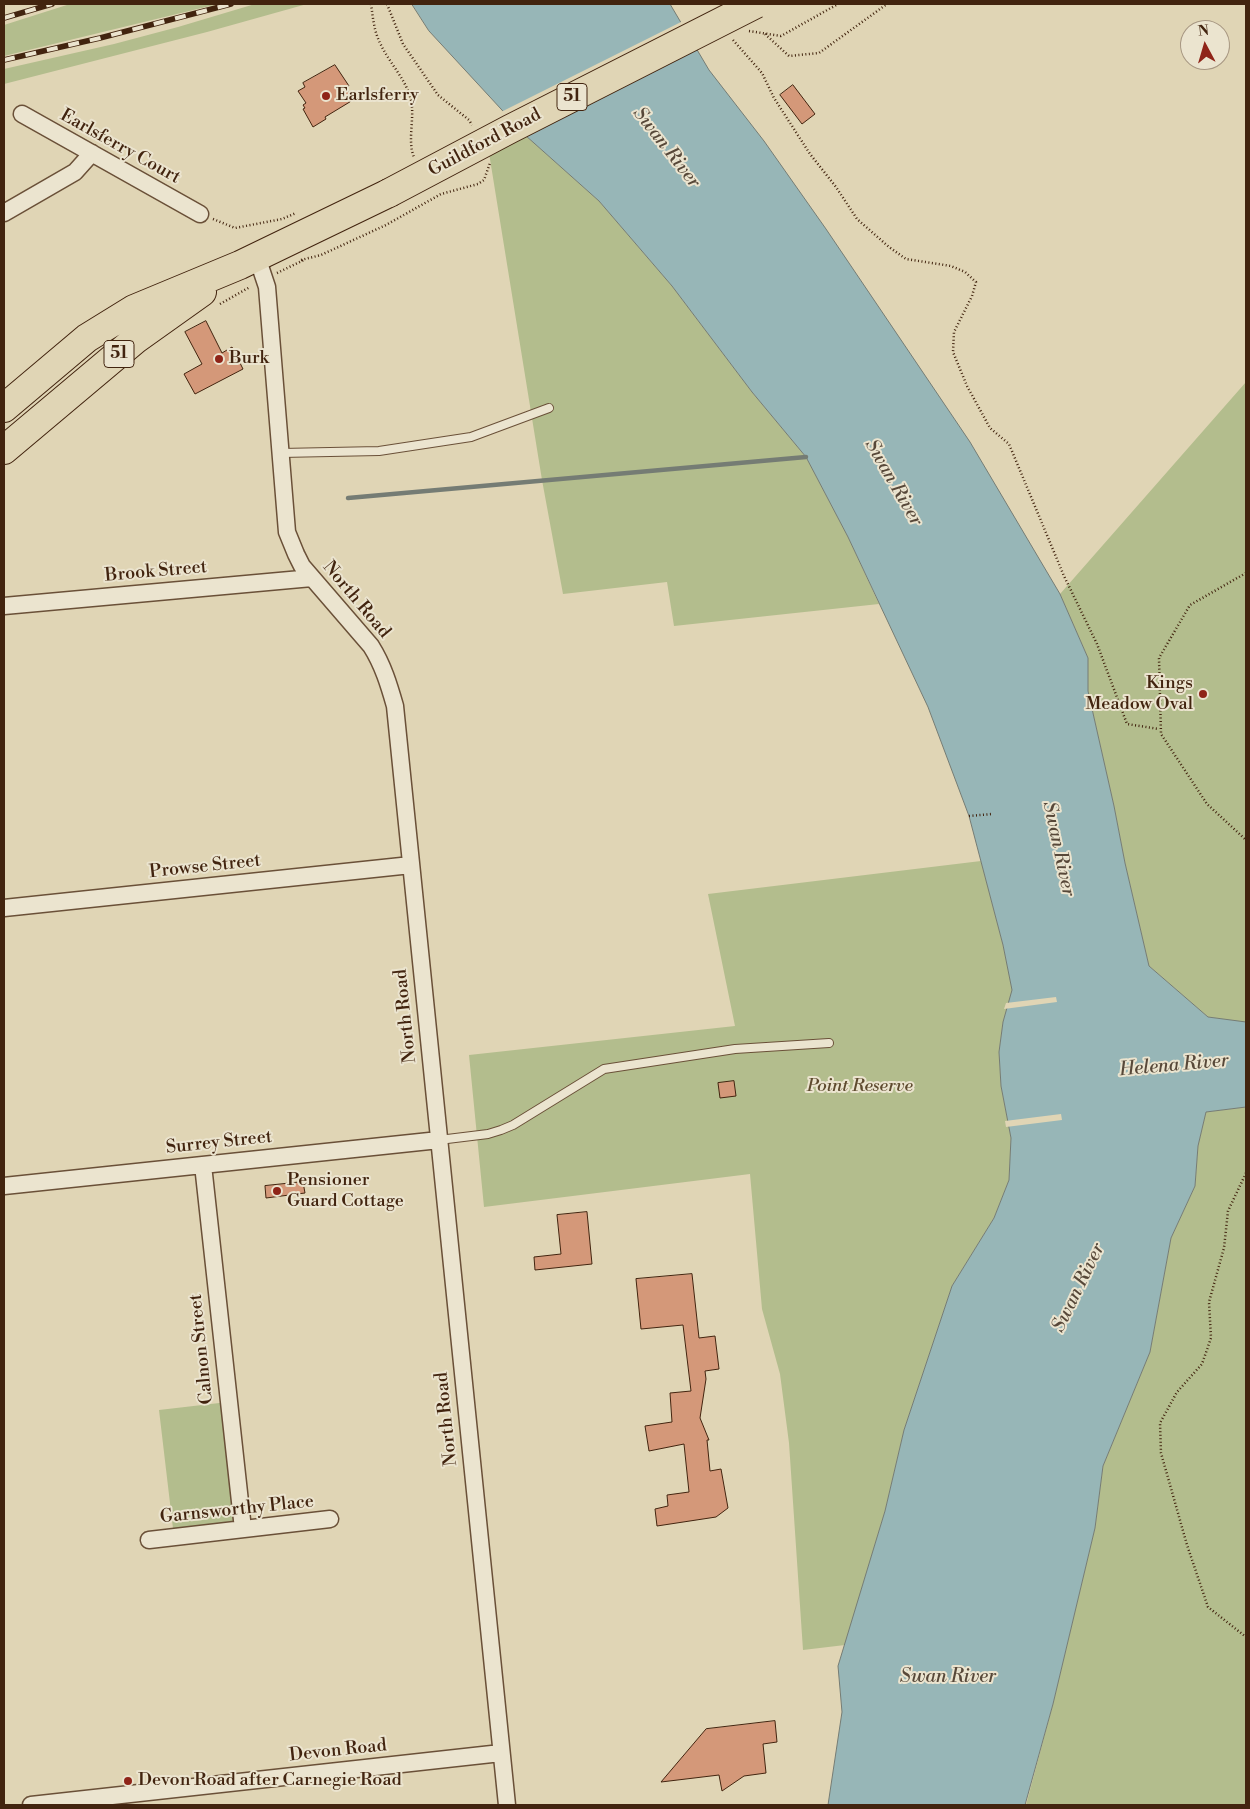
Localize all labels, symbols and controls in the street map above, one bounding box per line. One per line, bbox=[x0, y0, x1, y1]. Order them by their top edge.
north arrow bbox=[1180, 20, 1230, 70]
text: N bbox=[1197, 22, 1210, 41]
road number: 51 bbox=[557, 84, 587, 110]
place label: Earlsferry bbox=[336, 85, 419, 107]
marker: Earlsferry bbox=[320, 90, 332, 102]
water label: Swan River bbox=[627, 103, 705, 193]
street label: Guildford Road bbox=[425, 104, 545, 182]
street label: Earlsferry Court bbox=[56, 105, 184, 189]
road number: 51 bbox=[104, 340, 134, 368]
place label: Burk bbox=[229, 348, 269, 370]
marker: Burk bbox=[213, 353, 225, 365]
water label: Swan River bbox=[859, 436, 927, 530]
street label: Brook Street bbox=[104, 557, 208, 587]
street label: North Road bbox=[317, 557, 395, 643]
place label: Kings Meadow Oval bbox=[1085, 673, 1193, 716]
marker: Kings Meadow Oval bbox=[1197, 688, 1209, 700]
water label: Swan River bbox=[1037, 800, 1079, 898]
street label: Prowse Street bbox=[148, 850, 262, 884]
street label: North Road bbox=[390, 968, 422, 1064]
water label: Helena River bbox=[1118, 1050, 1230, 1082]
park label: Point Reserve bbox=[807, 1076, 913, 1098]
street label: Surrey Street bbox=[165, 1127, 273, 1159]
place label: Pensioner Guard Cottage bbox=[287, 1170, 404, 1212]
marker: Pensioner Guard Cottage bbox=[271, 1185, 283, 1197]
water label: Swan River bbox=[1048, 1240, 1110, 1336]
street label: Calnon Street bbox=[185, 1293, 219, 1405]
street label: North Road bbox=[431, 1371, 463, 1467]
street label: Garnsworthy Place bbox=[159, 1491, 315, 1529]
water label: Swan River bbox=[900, 1666, 996, 1688]
street label: Devon Road bbox=[288, 1735, 388, 1767]
place label: Devon Road after Carnegie Road bbox=[138, 1770, 402, 1792]
marker: Devon Road after Carnegie Road bbox=[122, 1775, 134, 1787]

